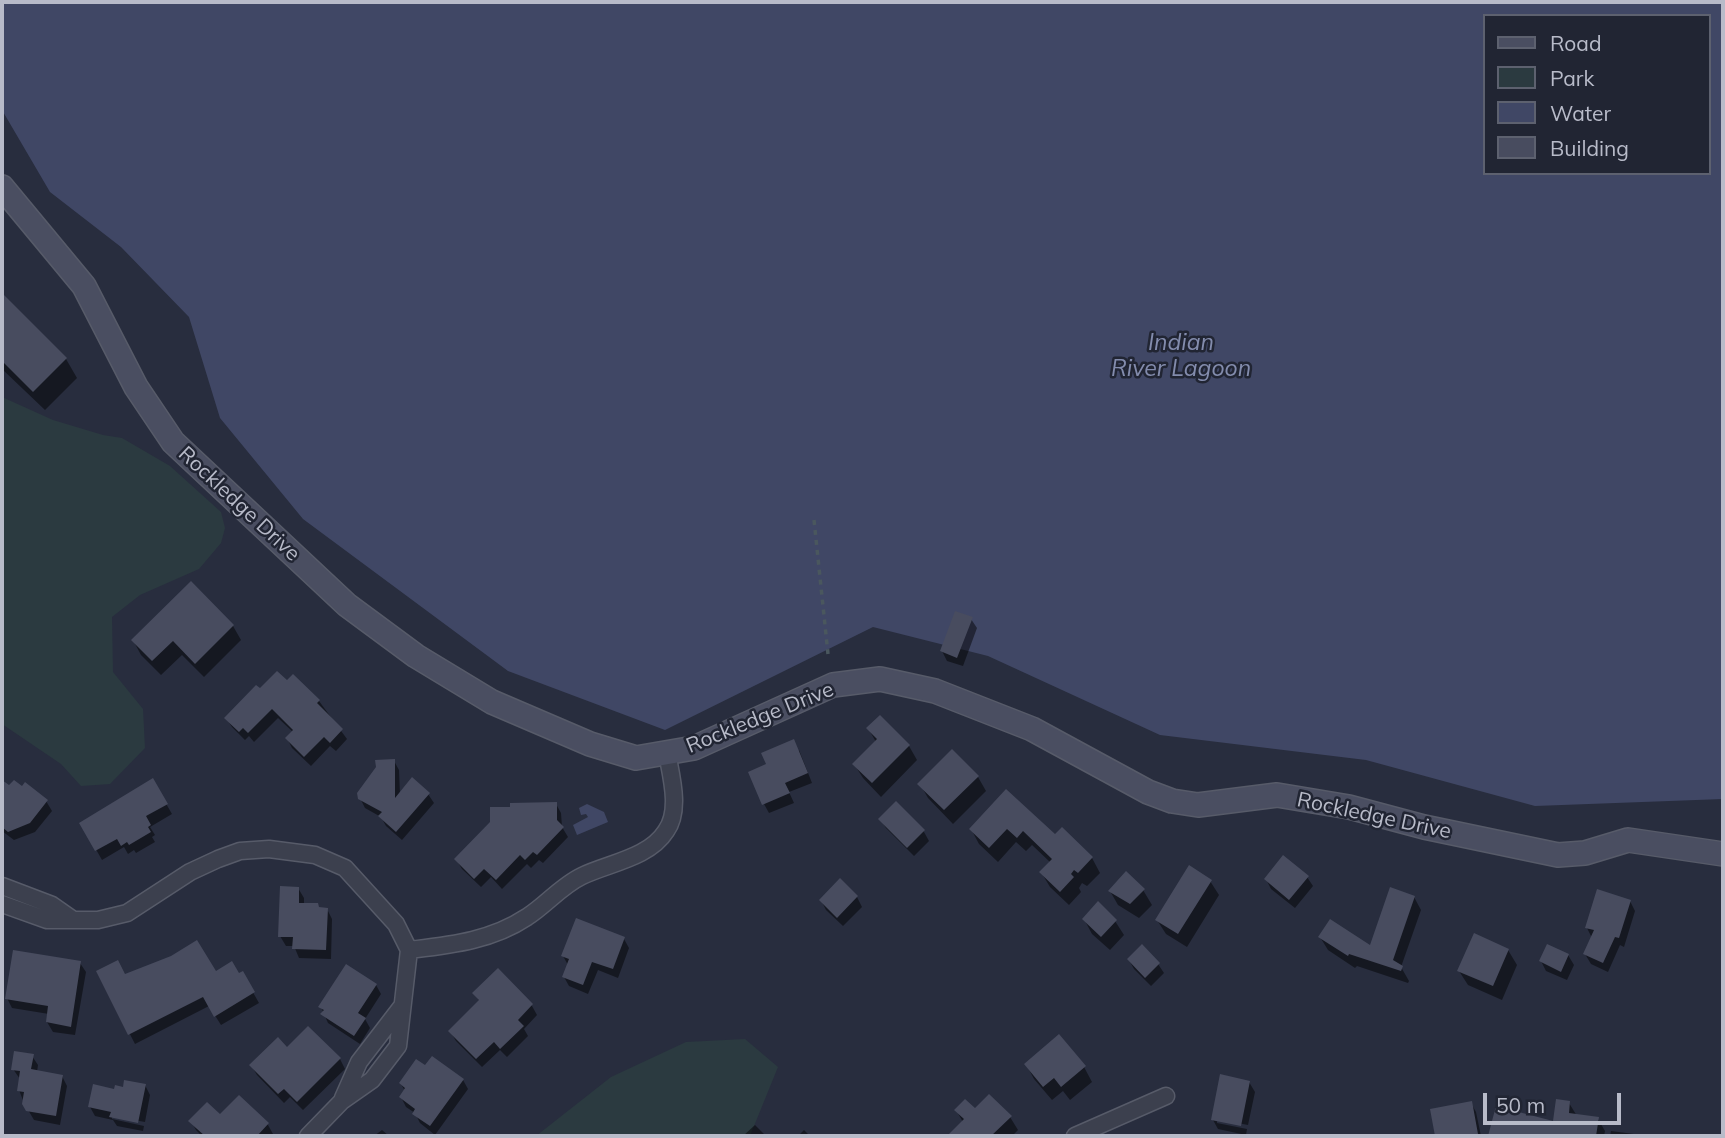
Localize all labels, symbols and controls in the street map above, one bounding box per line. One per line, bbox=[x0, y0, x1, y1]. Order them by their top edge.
legend bbox=[1484, 14, 1711, 175]
text: Road bbox=[1550, 30, 1601, 56]
text: Park bbox=[1550, 65, 1594, 91]
text: Water bbox=[1550, 100, 1611, 126]
text: Building bbox=[1550, 135, 1629, 161]
water label: Indian River Lagoon bbox=[1111, 329, 1251, 383]
street label: Rockledge Drive bbox=[173, 441, 305, 567]
street label: Rockledge Drive bbox=[683, 677, 837, 759]
street label: Rockledge Drive bbox=[1295, 787, 1453, 845]
scale bar bbox=[1487, 1078, 1625, 1122]
text: 50 m bbox=[1496, 1092, 1545, 1118]

